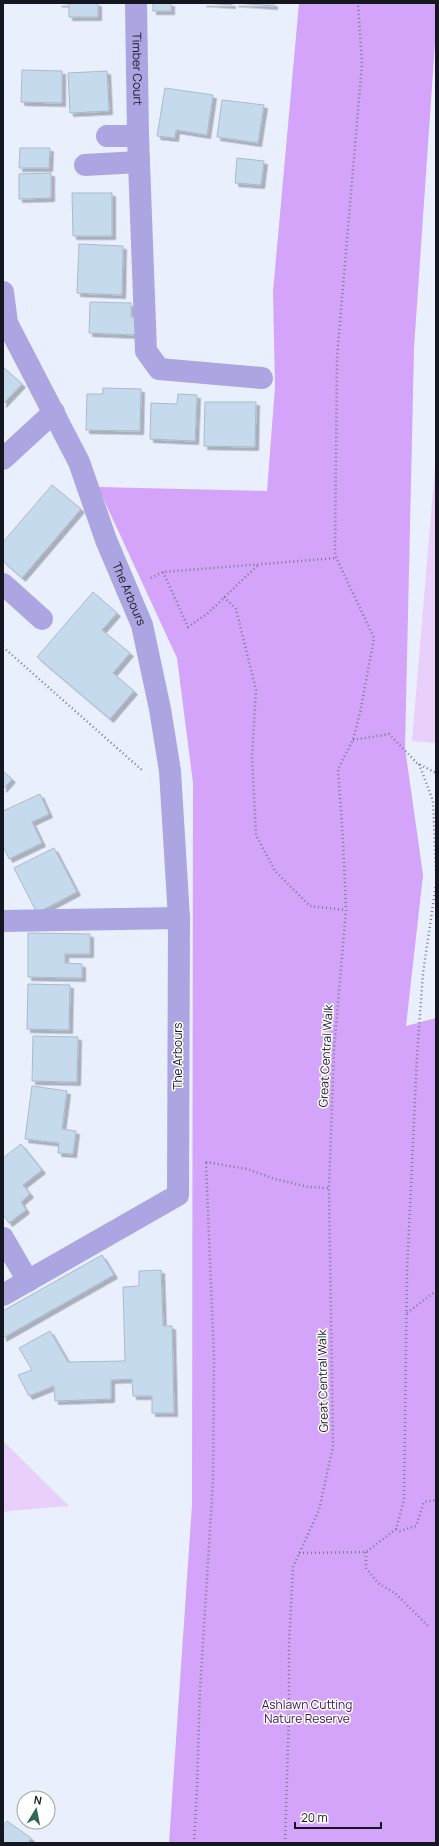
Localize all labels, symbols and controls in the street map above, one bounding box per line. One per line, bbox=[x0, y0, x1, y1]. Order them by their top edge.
street label: Timber Court bbox=[128, 32, 147, 106]
street label: The Arbours bbox=[108, 559, 150, 628]
street label: Great Central Walk bbox=[314, 1003, 337, 1108]
street label: The Arbours bbox=[169, 1022, 186, 1090]
street label: Great Central Walk bbox=[313, 1328, 332, 1433]
park label: Ashlawn Cutting Nature Reserve bbox=[262, 1696, 352, 1727]
north arrow bbox=[16, 1790, 56, 1830]
text: N bbox=[33, 1792, 43, 1808]
scale bar bbox=[295, 1804, 381, 1830]
text: 20 m bbox=[301, 1809, 328, 1826]

